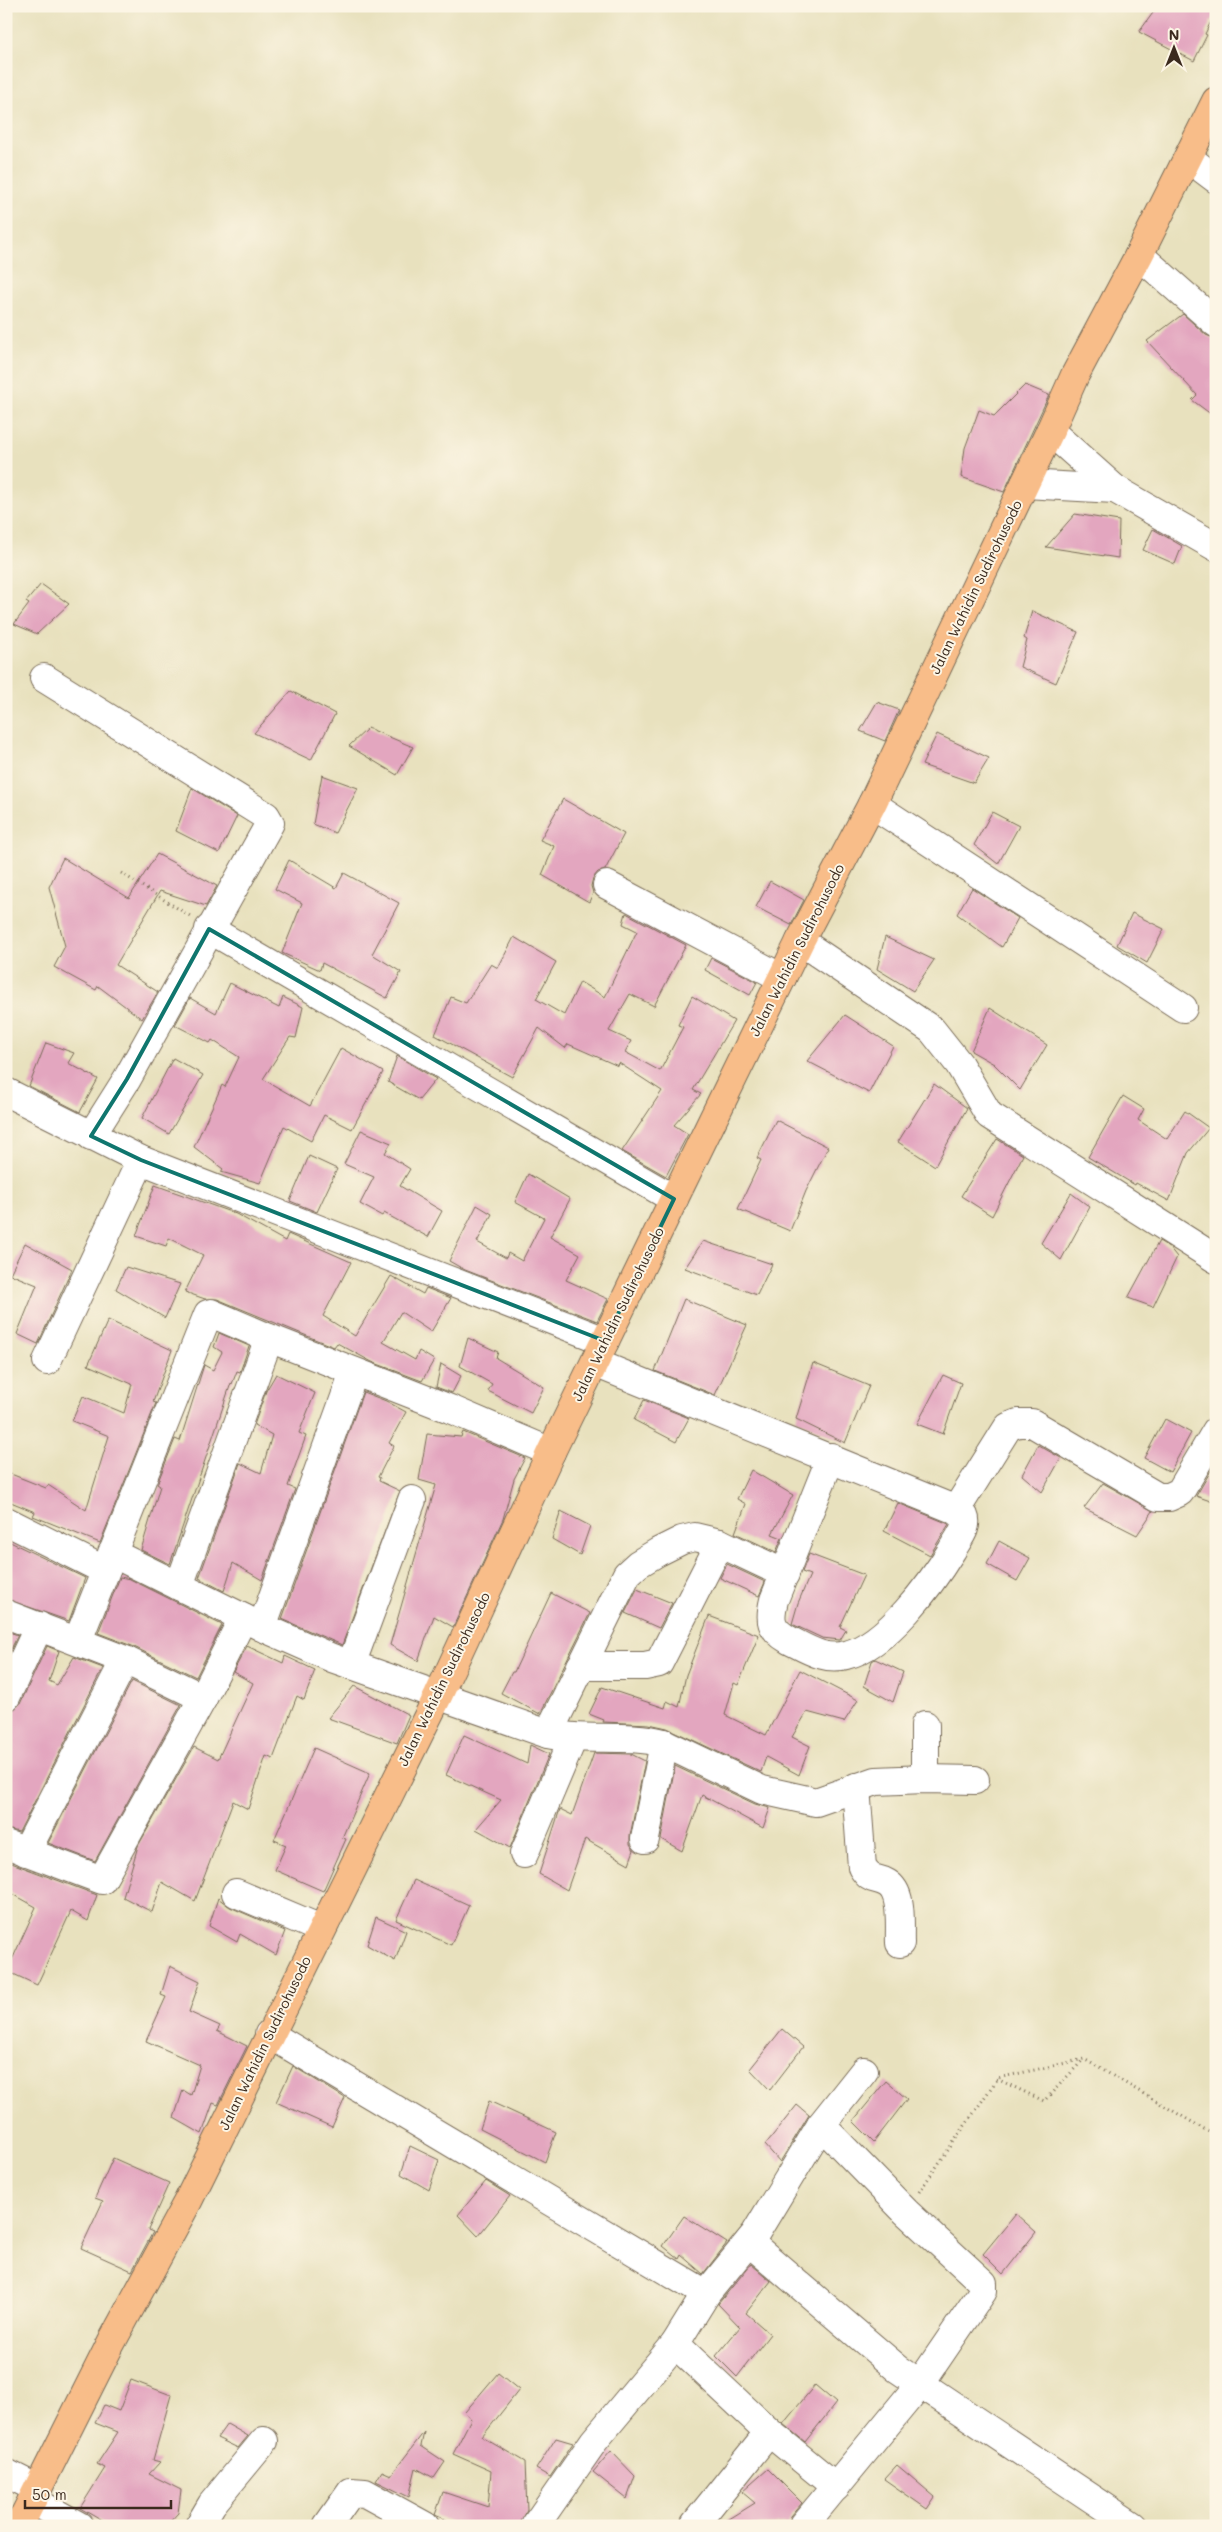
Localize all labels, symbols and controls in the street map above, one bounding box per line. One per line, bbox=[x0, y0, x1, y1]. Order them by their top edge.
north arrow bbox=[1150, 22, 1200, 72]
text: N bbox=[1169, 25, 1179, 44]
street label: Jalan Wahidin Sudirohusodo bbox=[925, 497, 1026, 677]
street label: Jalan Wahidin Sudirohusodo bbox=[745, 860, 848, 1039]
street label: Jalan Wahidin Sudirohusodo bbox=[567, 1224, 668, 1404]
street label: Jalan Wahidin Sudirohusodo bbox=[393, 1589, 494, 1769]
street label: Jalan Wahidin Sudirohusodo bbox=[214, 1953, 315, 2133]
scale bar bbox=[25, 2477, 171, 2509]
text: 50 m bbox=[32, 2484, 67, 2504]

